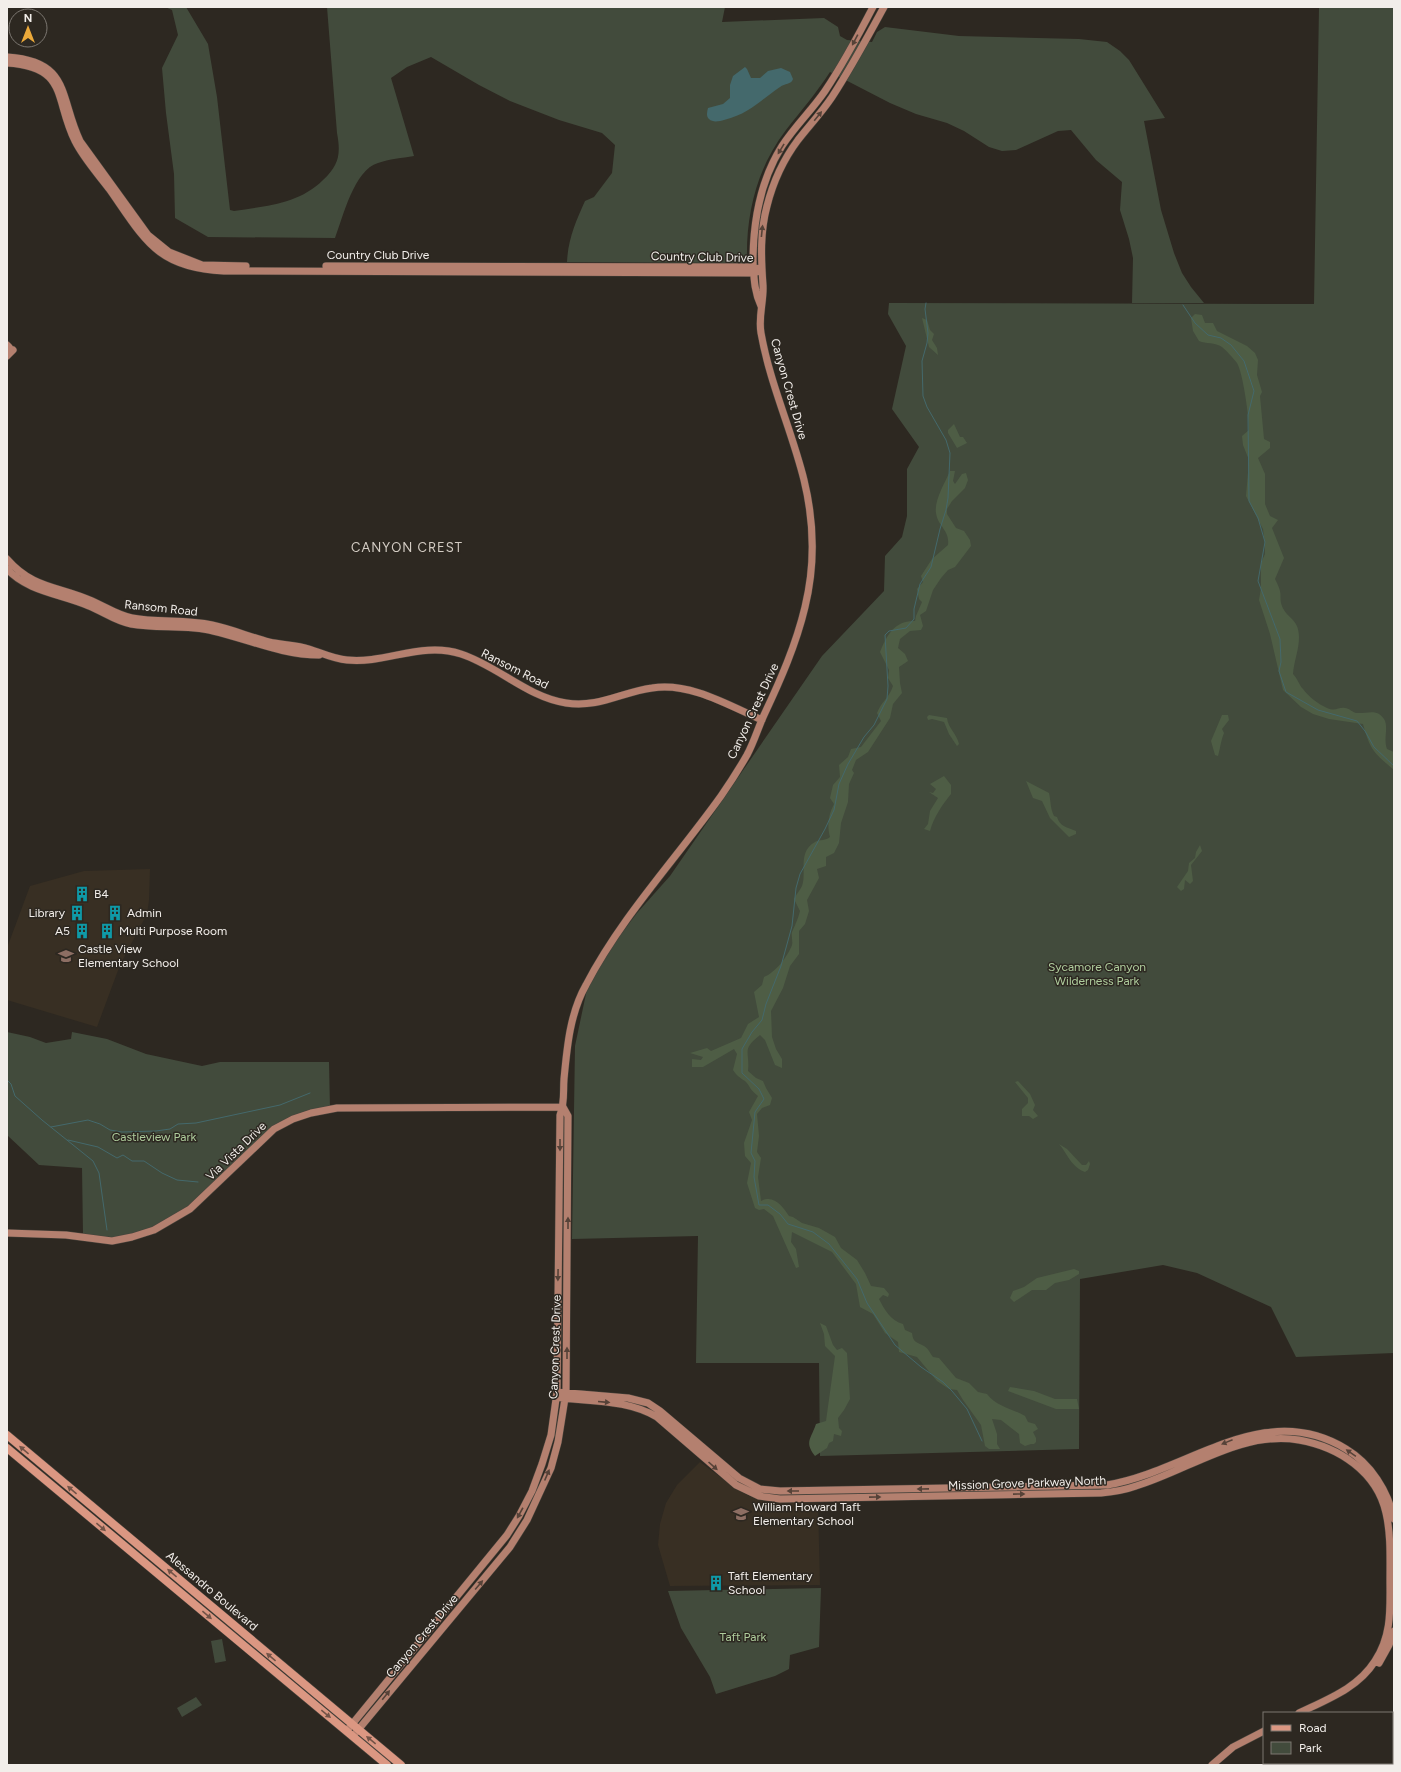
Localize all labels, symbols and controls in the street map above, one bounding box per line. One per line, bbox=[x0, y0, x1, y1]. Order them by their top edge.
north arrow bbox=[8, 8, 48, 48]
text: N bbox=[24, 12, 32, 25]
one-way arrow bbox=[852, 34, 859, 46]
one-way arrow bbox=[813, 110, 822, 121]
one-way arrow bbox=[777, 143, 784, 155]
one-way arrow bbox=[759, 225, 766, 237]
street label: Country Club Drive bbox=[327, 248, 430, 262]
street label: Country Club Drive bbox=[651, 249, 754, 265]
street label: Canyon Crest Drive bbox=[768, 337, 810, 441]
district label: CANYON CREST bbox=[351, 540, 463, 555]
street label: Ransom Road bbox=[124, 597, 198, 619]
street label: Ransom Road bbox=[479, 646, 551, 692]
street label: Canyon Crest Drive bbox=[725, 660, 782, 761]
building icon: B4 bbox=[73, 885, 91, 903]
place label: B4 bbox=[94, 887, 109, 901]
building icon: Library bbox=[68, 904, 86, 922]
building icon: Admin bbox=[106, 904, 124, 922]
place label: Library bbox=[28, 906, 66, 920]
place label: Admin bbox=[127, 906, 162, 920]
building icon: A5 bbox=[73, 922, 91, 940]
building icon: Multi Purpose Room bbox=[98, 922, 116, 940]
place label: A5 bbox=[55, 924, 70, 938]
place label: Multi Purpose Room bbox=[119, 924, 227, 938]
place label: Castle View Elementary School bbox=[78, 942, 179, 970]
school or university icon: Castle View Elementary School bbox=[57, 947, 75, 965]
park label: Sycamore Canyon Wilderness Park bbox=[1048, 960, 1146, 988]
street label: Via Vista Drive bbox=[203, 1118, 269, 1183]
park label: Castleview Park bbox=[112, 1130, 196, 1144]
one-way arrow bbox=[557, 1139, 563, 1152]
one-way arrow bbox=[565, 1216, 571, 1229]
one-way arrow bbox=[555, 1269, 561, 1282]
street label: Canyon Crest Drive bbox=[546, 1294, 564, 1399]
one-way arrow bbox=[564, 1346, 570, 1359]
one-way arrow bbox=[598, 1399, 610, 1406]
one-way arrow bbox=[1221, 1439, 1233, 1445]
one-way arrow bbox=[19, 1445, 30, 1454]
one-way arrow bbox=[1346, 1449, 1357, 1457]
one-way arrow bbox=[708, 1461, 718, 1470]
one-way arrow bbox=[544, 1470, 550, 1481]
street label: Mission Grove Parkway North bbox=[948, 1473, 1107, 1493]
one-way arrow bbox=[67, 1485, 78, 1494]
one-way arrow bbox=[916, 1486, 929, 1492]
one-way arrow bbox=[786, 1488, 799, 1494]
one-way arrow bbox=[1013, 1491, 1025, 1498]
one-way arrow bbox=[869, 1494, 882, 1500]
place label: William Howard Taft Elementary School bbox=[753, 1500, 861, 1528]
school or university icon: William Howard Taft Elementary School bbox=[732, 1505, 750, 1523]
one-way arrow bbox=[517, 1508, 524, 1519]
one-way arrow bbox=[96, 1522, 107, 1531]
street label: Alessandro Boulevard bbox=[163, 1548, 261, 1634]
one-way arrow bbox=[166, 1569, 177, 1578]
place label: Taft Elementary School bbox=[728, 1569, 813, 1597]
building icon: Taft Elementary School bbox=[707, 1574, 725, 1592]
one-way arrow bbox=[475, 1580, 484, 1590]
street label: Canyon Crest Drive bbox=[383, 1591, 461, 1680]
one-way arrow bbox=[201, 1610, 212, 1619]
park label: Taft Park bbox=[720, 1630, 767, 1644]
one-way arrow bbox=[266, 1652, 277, 1661]
one-way arrow bbox=[382, 1690, 390, 1700]
one-way arrow bbox=[321, 1710, 331, 1719]
legend bbox=[1263, 1712, 1393, 1764]
text: Road bbox=[1299, 1721, 1327, 1735]
one-way arrow bbox=[366, 1736, 376, 1745]
text: Park bbox=[1299, 1741, 1322, 1755]

